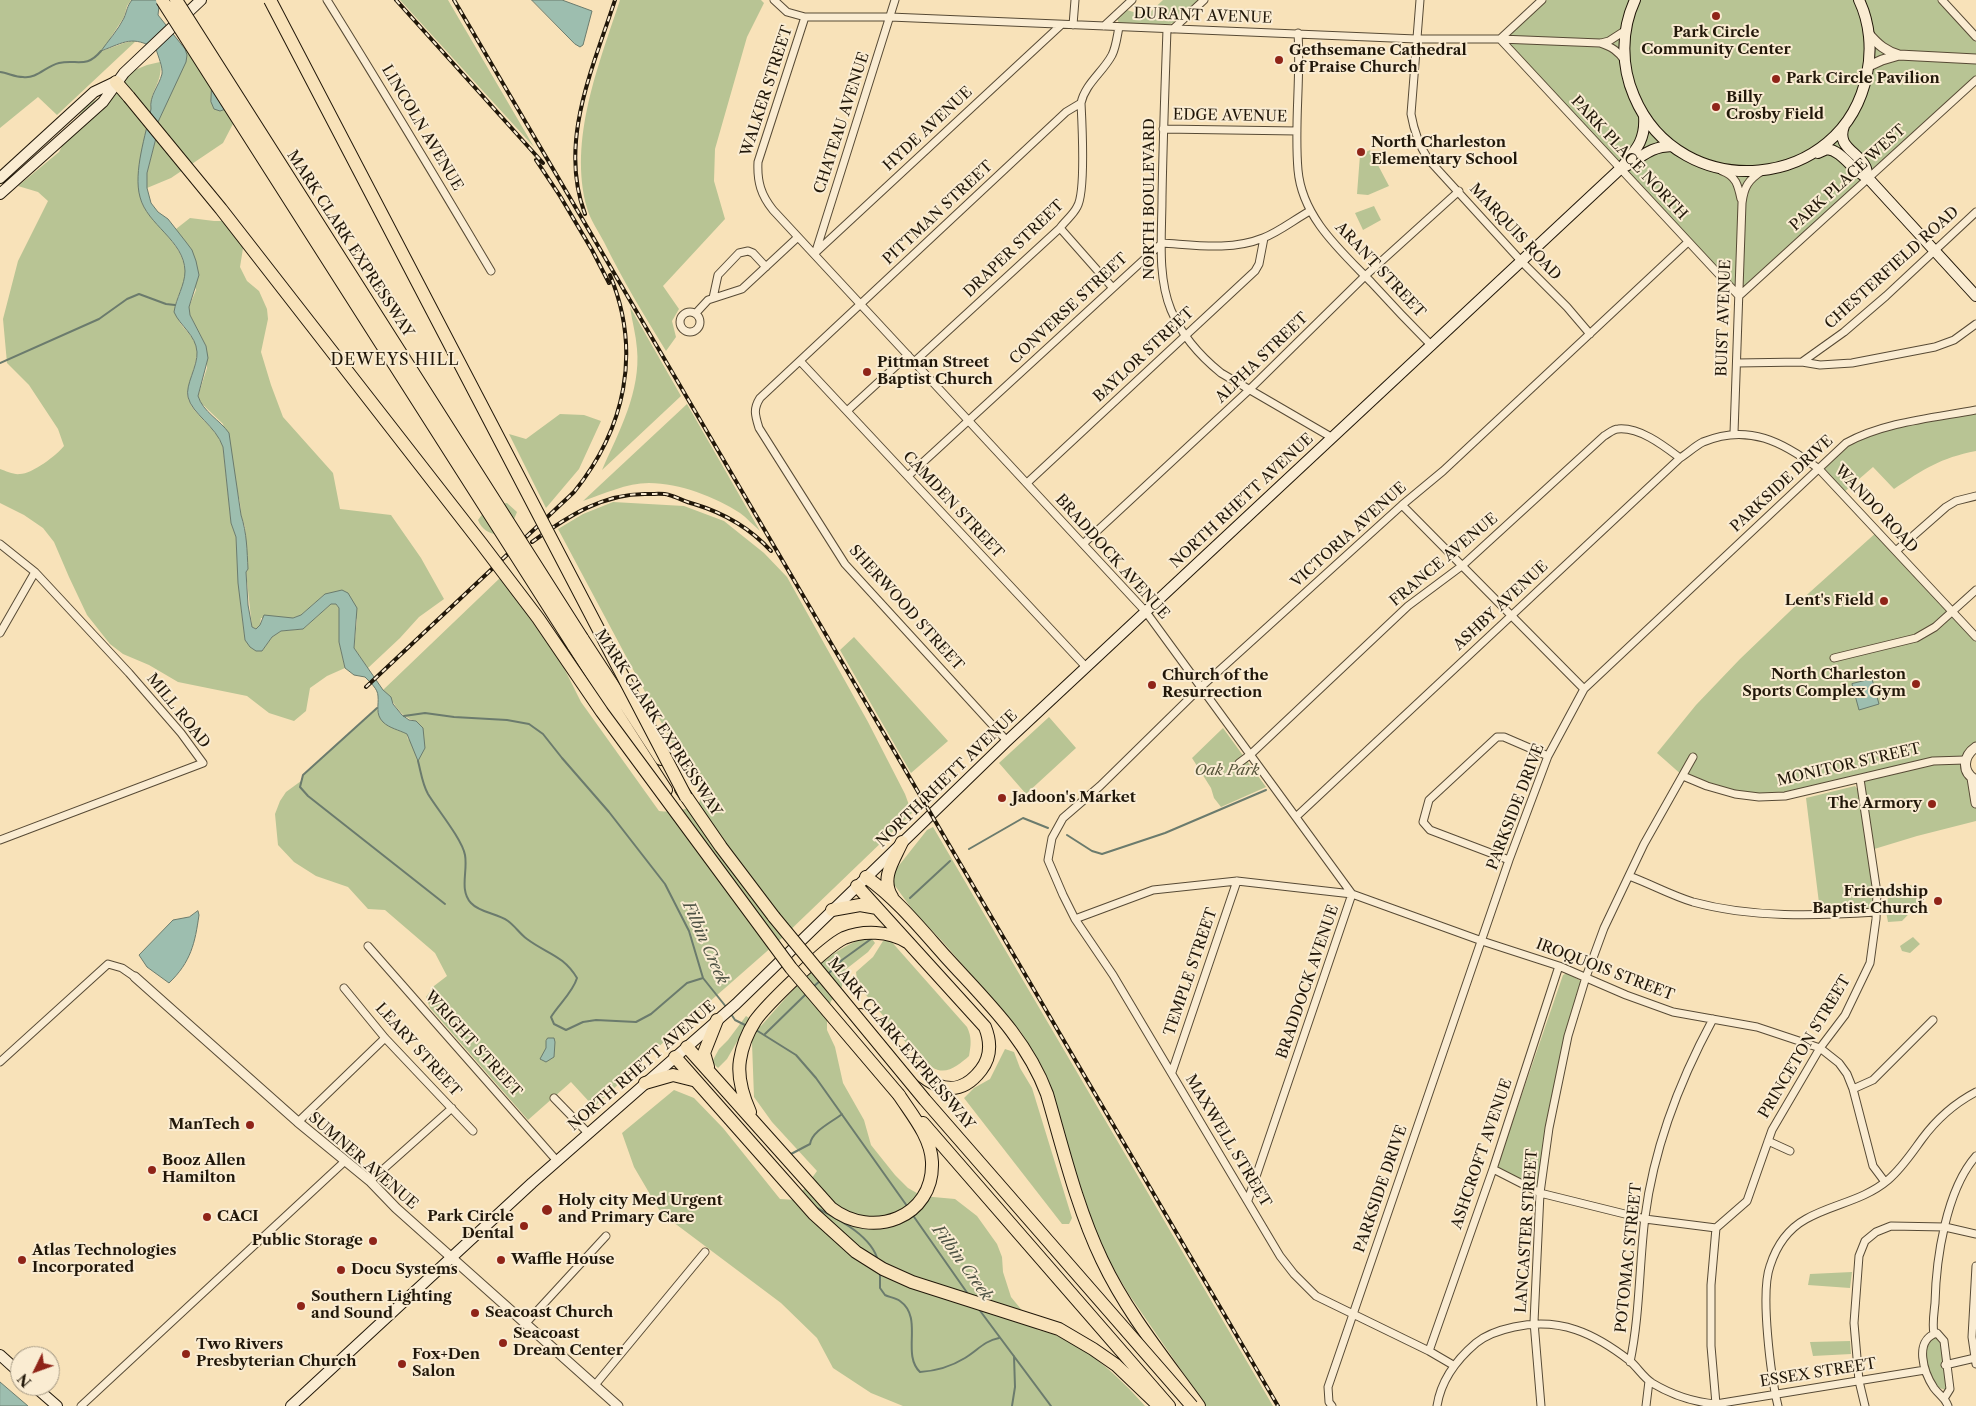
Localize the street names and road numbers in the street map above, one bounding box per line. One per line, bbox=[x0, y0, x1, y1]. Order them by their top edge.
street label: DURANT AVENUE bbox=[1133, 5, 1273, 27]
street label: WALKER STREET bbox=[737, 23, 797, 159]
street label: CHATEAU AVENUE bbox=[811, 50, 873, 196]
street label: LINCOLN AVENUE bbox=[377, 62, 467, 194]
street label: HYDE AVENUE bbox=[880, 83, 976, 175]
street label: PARK PLACE NORTH bbox=[1567, 92, 1691, 224]
street label: EDGE AVENUE bbox=[1173, 106, 1287, 126]
street label: NORTH BOULEVARD bbox=[1141, 118, 1159, 280]
street label: PARK PLACE WEST bbox=[1786, 121, 1910, 235]
street label: MARK CLARK EXPRESSWAY bbox=[283, 147, 417, 341]
street label: PITTMAN STREET bbox=[879, 157, 997, 269]
street label: MARQUIS ROAD bbox=[1466, 180, 1564, 284]
street label: DRAPER STREET bbox=[960, 197, 1068, 301]
street label: CHESTERFIELD ROAD bbox=[1821, 203, 1963, 333]
street label: ARANT STREET bbox=[1331, 219, 1429, 321]
street label: CONVERSE STREET bbox=[1006, 250, 1132, 368]
street label: BUIST AVENUE bbox=[1713, 259, 1735, 377]
street label: BAYLOR STREET bbox=[1090, 304, 1198, 406]
street label: ALPHA STREET bbox=[1212, 309, 1312, 407]
street label: NORTH RHETT AVENUE bbox=[1167, 430, 1317, 572]
street label: PARKSIDE DRIVE bbox=[1727, 432, 1837, 536]
street label: CAMDEN STREET bbox=[899, 448, 1007, 562]
street label: WANDO ROAD bbox=[1831, 461, 1921, 557]
street label: VICTORIA AVENUE bbox=[1288, 479, 1410, 591]
street label: BRADDOCK AVENUE bbox=[1051, 491, 1173, 623]
street label: FRANCE AVENUE bbox=[1386, 510, 1502, 610]
street label: SHERWOOD STREET bbox=[845, 542, 967, 674]
street label: ASHBY AVENUE bbox=[1450, 557, 1552, 655]
street label: MARK CLARK EXPRESSWAY bbox=[591, 626, 725, 820]
street label: MILL ROAD bbox=[143, 670, 213, 752]
street label: NORTH RHETT AVENUE bbox=[873, 707, 1021, 851]
street label: MONITOR STREET bbox=[1775, 740, 1923, 790]
street label: PARKSIDE DRIVE bbox=[1484, 741, 1548, 873]
street label: BRADDOCK AVENUE bbox=[1273, 903, 1343, 1061]
street label: TEMPLE STREET bbox=[1161, 906, 1221, 1038]
street label: IROQUOIS STREET bbox=[1533, 935, 1677, 1005]
street label: MARK CLARK EXPRESSWAY bbox=[824, 954, 978, 1134]
street label: PRINCETON STREET bbox=[1755, 972, 1855, 1122]
street label: WRIGHT STREET bbox=[421, 987, 525, 1101]
street label: NORTH RHETT AVENUE bbox=[565, 997, 719, 1135]
street label: LEARY STREET bbox=[371, 1000, 465, 1100]
street label: MAXWELL STREET bbox=[1181, 1071, 1275, 1211]
street label: ASHCROFT AVENUE bbox=[1448, 1076, 1516, 1232]
street label: SUMNER AVENUE bbox=[305, 1109, 421, 1213]
street label: PARKSIDE DRIVE bbox=[1351, 1123, 1411, 1255]
street label: LANCASTER STREET bbox=[1512, 1148, 1542, 1314]
street label: POTOMAC STREET bbox=[1612, 1182, 1646, 1334]
street label: ESSEX STREET bbox=[1759, 1355, 1877, 1391]

